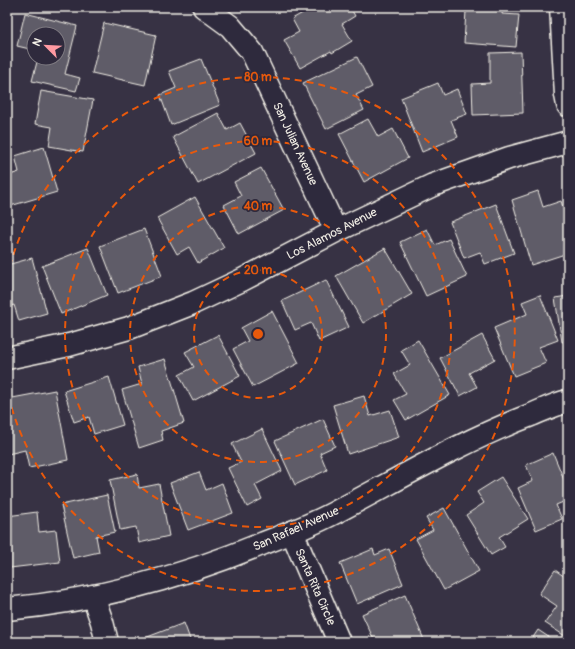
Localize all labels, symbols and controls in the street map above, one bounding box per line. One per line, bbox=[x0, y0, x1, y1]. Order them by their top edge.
north arrow bbox=[26, 26, 66, 66]
text: N bbox=[30, 36, 45, 48]
text: 80 m bbox=[244, 70, 272, 85]
street label: San Julian Avenue bbox=[269, 100, 321, 188]
text: 60 m bbox=[244, 134, 273, 149]
text: 40 m bbox=[243, 199, 273, 214]
street label: Los Alamos Avenue bbox=[284, 205, 380, 263]
text: 20 m bbox=[244, 263, 272, 278]
centre of rings bbox=[251, 327, 265, 341]
street label: San Rafael Avenue bbox=[251, 503, 341, 555]
street label: Santa Rita Circle bbox=[291, 546, 339, 628]

